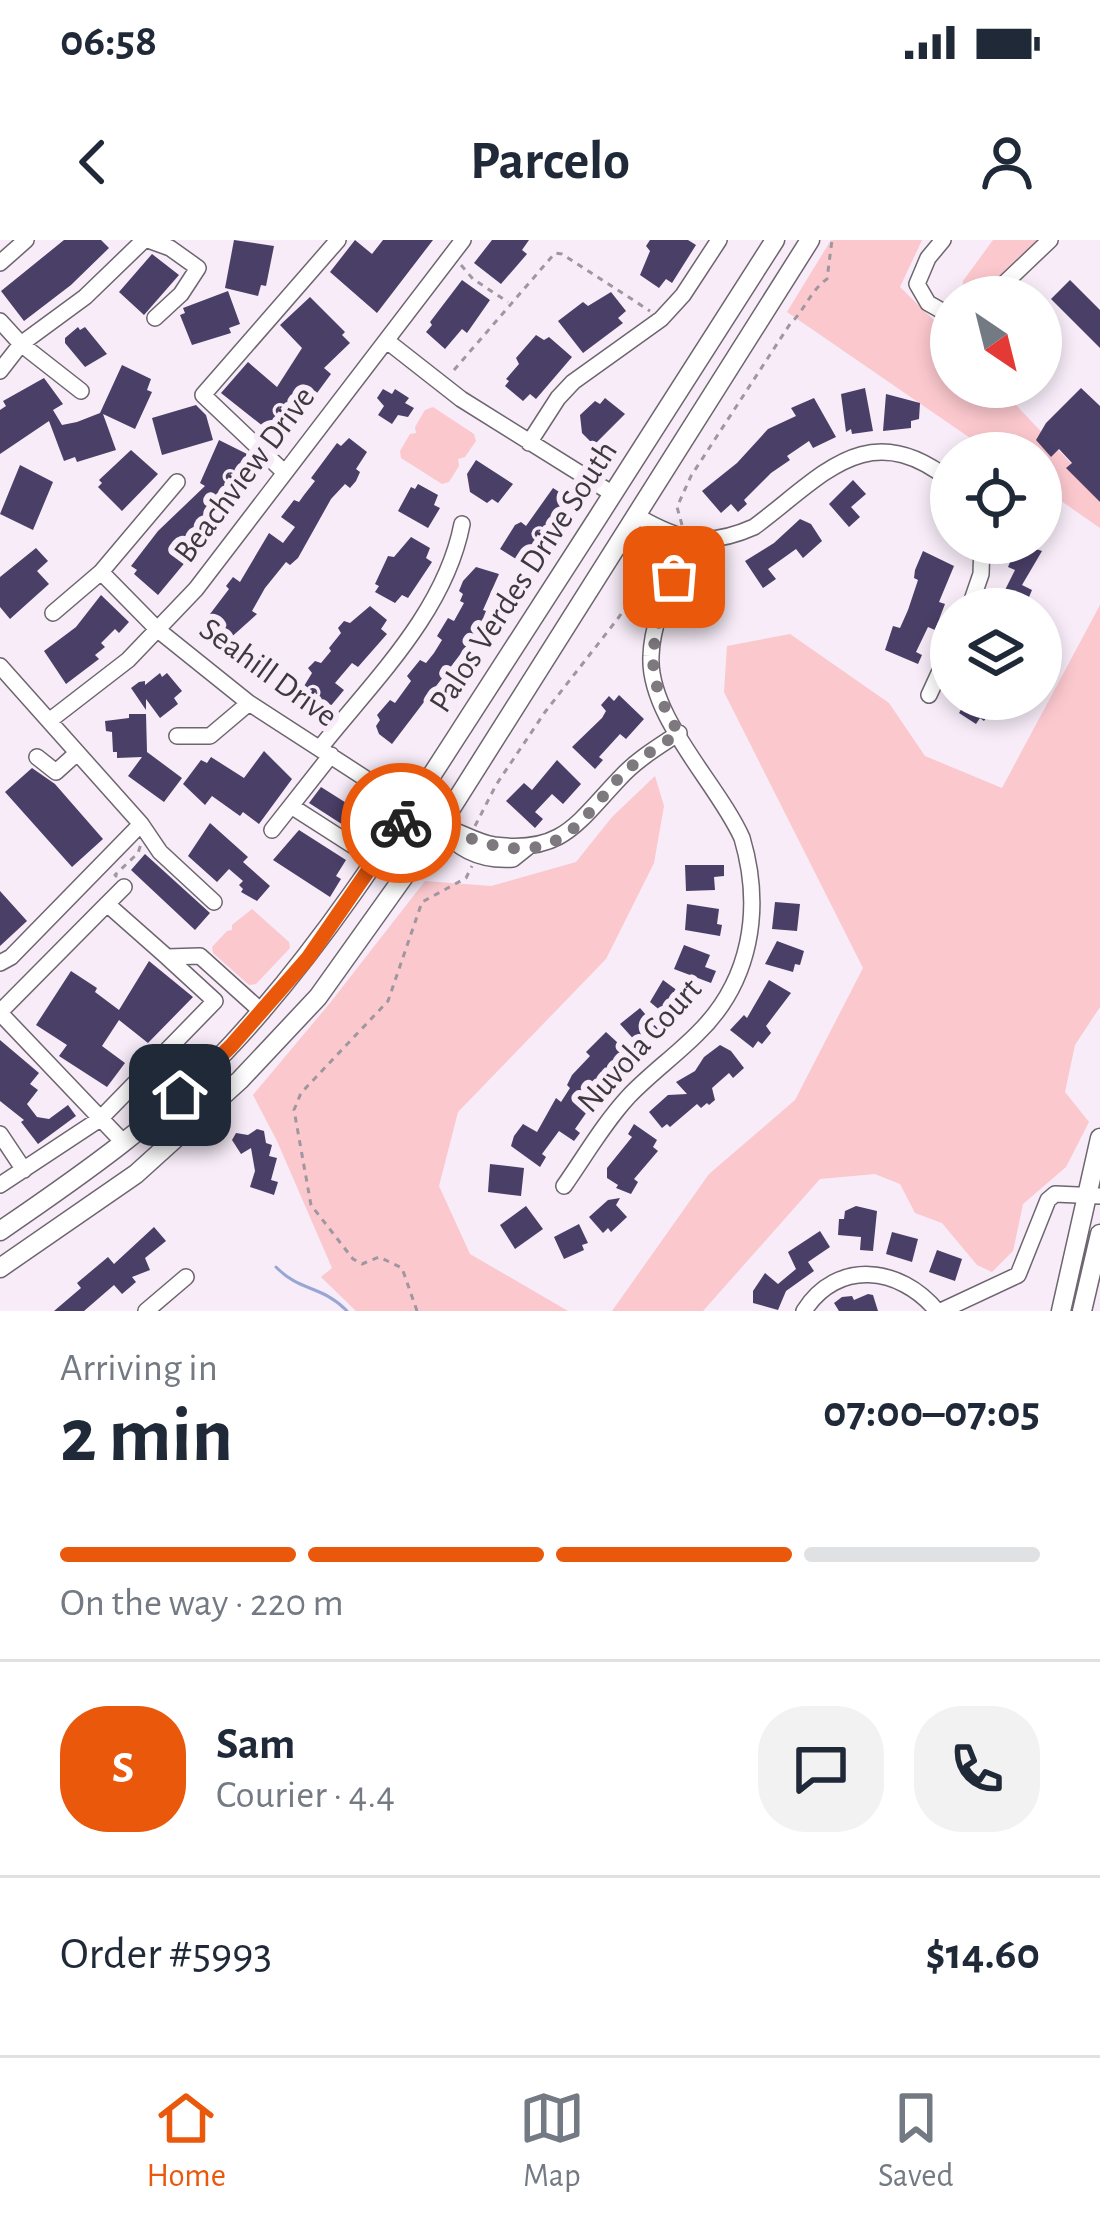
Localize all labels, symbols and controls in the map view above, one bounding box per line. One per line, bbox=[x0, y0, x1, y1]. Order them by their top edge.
text: 06:58 bbox=[60, 19, 157, 64]
icon: back bbox=[60, 129, 126, 195]
icon: person bbox=[974, 129, 1040, 195]
text: Parcelo bbox=[470, 135, 630, 189]
north arrow bbox=[930, 276, 1062, 408]
map controls bbox=[930, 276, 1062, 720]
street label: Beachview Drive bbox=[168, 381, 322, 569]
button: locate bbox=[930, 432, 1062, 564]
street label: Palos Verdes Drive South bbox=[424, 435, 624, 719]
pin bbox=[623, 526, 725, 628]
icon: bag bbox=[641, 544, 707, 610]
button: layers bbox=[930, 588, 1062, 720]
street label: Seahill Drive bbox=[193, 612, 343, 734]
courier bbox=[341, 763, 461, 883]
icon: bike bbox=[368, 790, 434, 856]
street label: Nuvola Court bbox=[572, 972, 709, 1119]
pin bbox=[129, 1044, 231, 1146]
icon: home bbox=[147, 1062, 213, 1128]
text: Arriving in bbox=[60, 1349, 218, 1388]
text: 07:00–07:05 bbox=[823, 1390, 1040, 1435]
text: 2 min bbox=[60, 1398, 233, 1476]
text: On the way · 220 m bbox=[60, 1584, 344, 1623]
button: chat bbox=[758, 1706, 884, 1832]
button: phone bbox=[914, 1706, 1040, 1832]
text: Sam bbox=[216, 1722, 295, 1767]
text: S bbox=[112, 1746, 134, 1791]
text: Courier · 4.4 bbox=[216, 1776, 395, 1815]
text: Order #5993 bbox=[60, 1932, 272, 1977]
text: $14.60 bbox=[925, 1932, 1040, 1977]
tab: Home bbox=[147, 2085, 226, 2197]
tab: Map bbox=[519, 2085, 585, 2197]
tab: Saved bbox=[878, 2085, 953, 2197]

